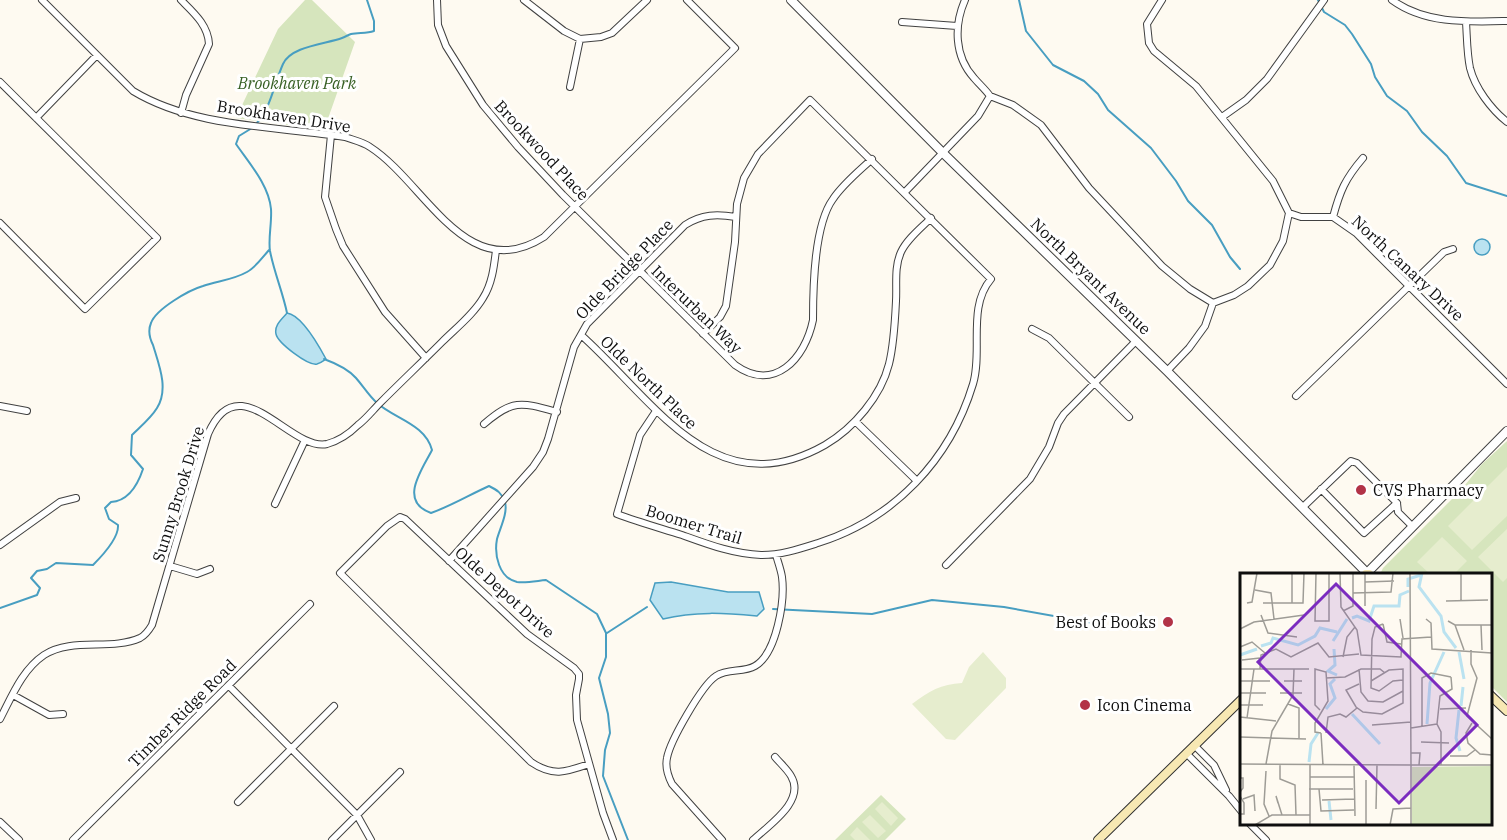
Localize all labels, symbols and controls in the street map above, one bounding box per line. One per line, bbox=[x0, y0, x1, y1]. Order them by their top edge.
park label: Brookhaven Park bbox=[237, 73, 357, 93]
street label: Brookhaven Drive bbox=[216, 96, 352, 136]
street label: Brookwood Place bbox=[490, 96, 594, 204]
street label: North Canary Drive bbox=[1348, 211, 1468, 325]
street label: North Bryant Avenue bbox=[1027, 214, 1155, 338]
street label: Olde Bridge Place bbox=[571, 215, 677, 323]
street label: Interurban Way bbox=[647, 261, 747, 358]
street label: Olde North Place bbox=[597, 331, 701, 433]
street label: Sunny Brook Drive bbox=[148, 424, 208, 564]
place label: CVS Pharmacy bbox=[1373, 480, 1484, 500]
marker: CVS Pharmacy bbox=[1354, 483, 1368, 497]
street label: Boomer Trail bbox=[644, 500, 745, 548]
street label: Olde Depot Drive bbox=[451, 542, 559, 642]
inset map bbox=[1240, 573, 1492, 825]
place label: Best of Books bbox=[1055, 612, 1156, 632]
marker: Best of Books bbox=[1161, 615, 1175, 629]
street label: Timber Ridge Road bbox=[124, 655, 240, 771]
place label: Icon Cinema bbox=[1097, 695, 1192, 715]
marker: Icon Cinema bbox=[1078, 698, 1092, 712]

